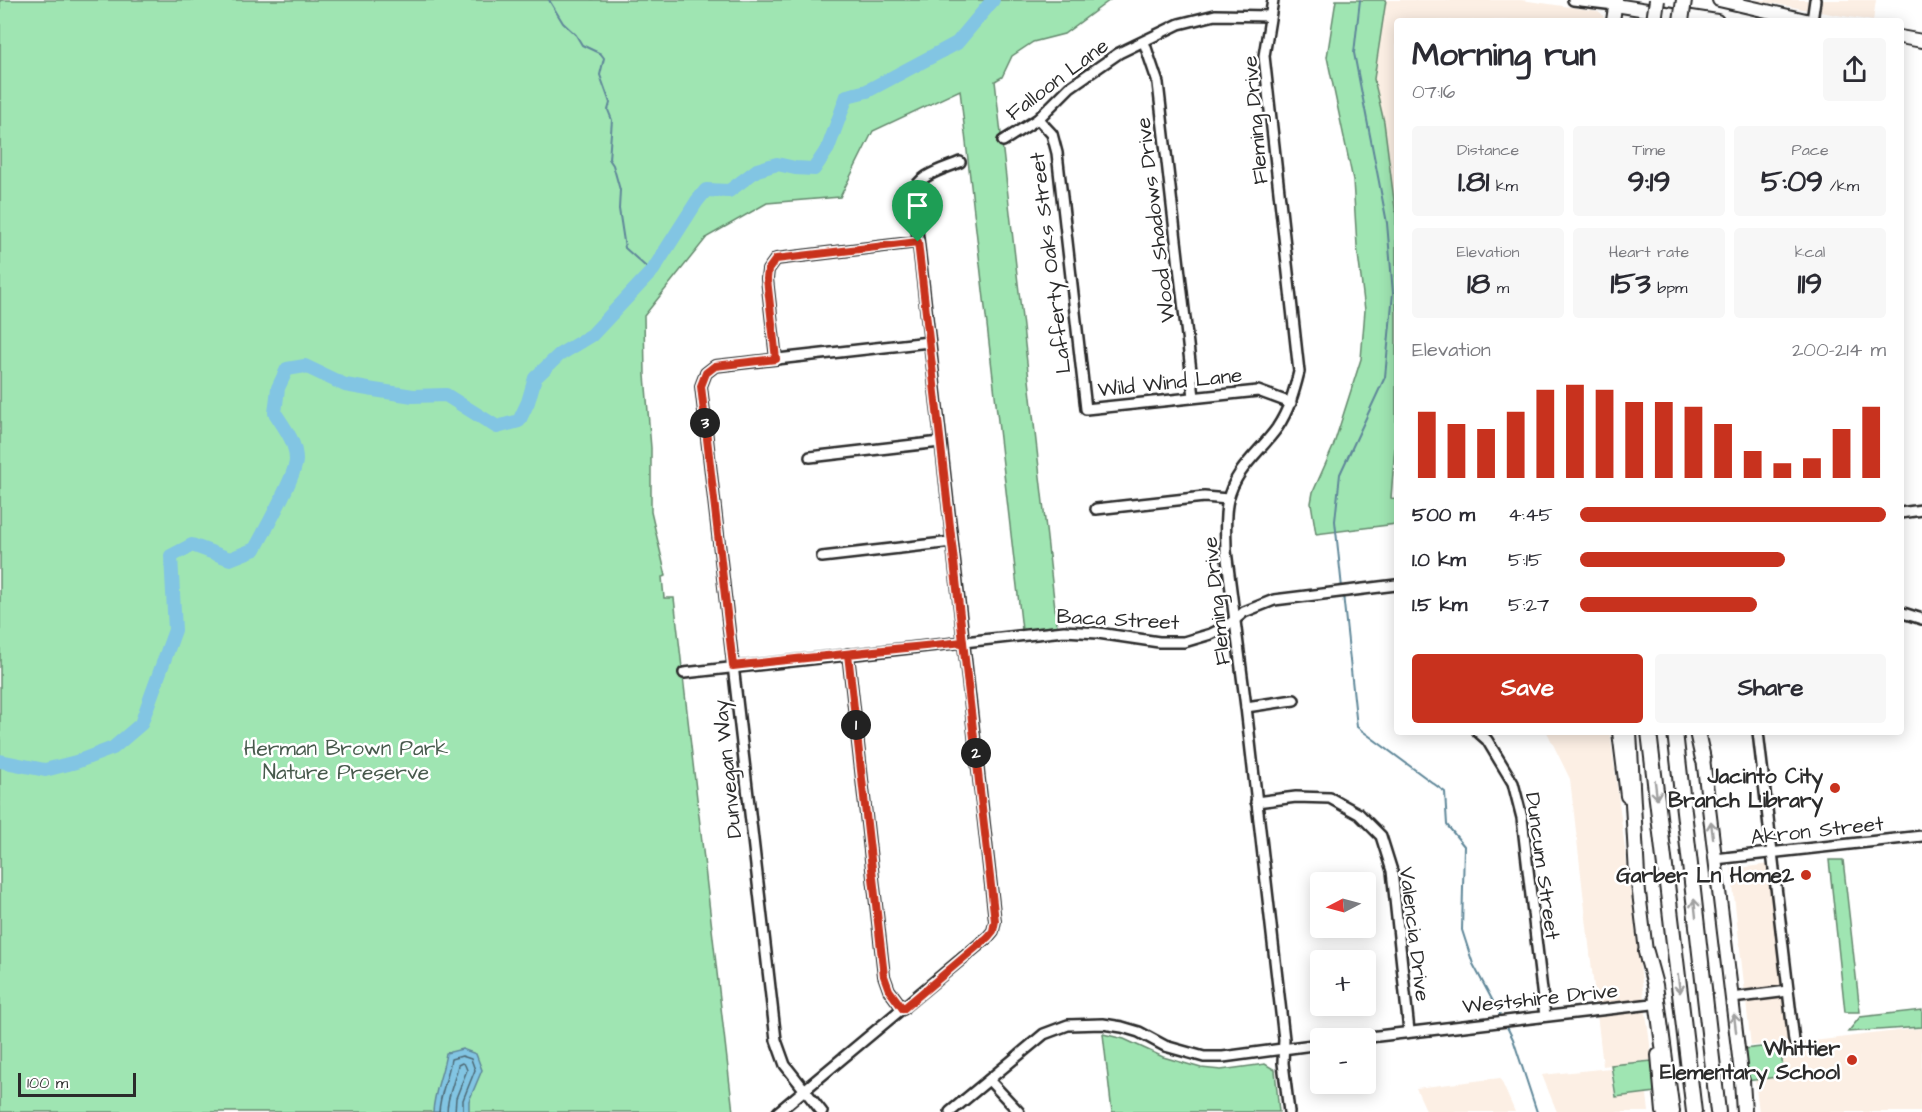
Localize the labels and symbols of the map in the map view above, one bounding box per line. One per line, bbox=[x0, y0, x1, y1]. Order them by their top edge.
street label: Falloon Lane bbox=[1000, 31, 1115, 128]
street label: Fleming Drive bbox=[1235, 54, 1278, 186]
street label: Wood Shadows Drive bbox=[1129, 116, 1182, 324]
street label: Lafferty Oaks Street bbox=[1022, 150, 1080, 375]
pin bbox=[892, 180, 943, 242]
street label: Wild Wind Lane bbox=[1096, 360, 1244, 405]
pin: 3 bbox=[690, 408, 720, 438]
street label: Fleming Drive bbox=[1195, 535, 1240, 667]
street label: Baca Street bbox=[1056, 602, 1181, 637]
street label: Dunvegan Way bbox=[706, 697, 751, 840]
pin: 1 bbox=[841, 710, 871, 740]
park label: Herman Brown Park Nature Preserve bbox=[244, 734, 448, 787]
pin: 2 bbox=[961, 738, 991, 768]
place label: Jacinto City Branch Library bbox=[1668, 762, 1823, 818]
one-way arrow bbox=[1651, 780, 1662, 800]
marker: Jacinto City Branch Library bbox=[1828, 781, 1842, 795]
street label: Duncum Street bbox=[1518, 791, 1567, 942]
street label: Akron Street bbox=[1749, 809, 1885, 852]
one-way arrow bbox=[1706, 820, 1717, 840]
place label: Garber Ln Home2 bbox=[1616, 861, 1795, 890]
street label: Valencia Drive bbox=[1392, 865, 1437, 1003]
marker: Garber Ln Home2 bbox=[1799, 868, 1813, 882]
north arrow bbox=[1310, 872, 1376, 938]
one-way arrow bbox=[1689, 898, 1700, 918]
one-way arrow bbox=[1674, 973, 1685, 993]
street label: Westshire Drive bbox=[1461, 976, 1619, 1021]
one-way arrow bbox=[1729, 1014, 1740, 1034]
place label: Whittier Elementary School bbox=[1660, 1034, 1841, 1090]
marker: Whittier Elementary School bbox=[1845, 1053, 1859, 1067]
scale bar bbox=[18, 1070, 136, 1098]

